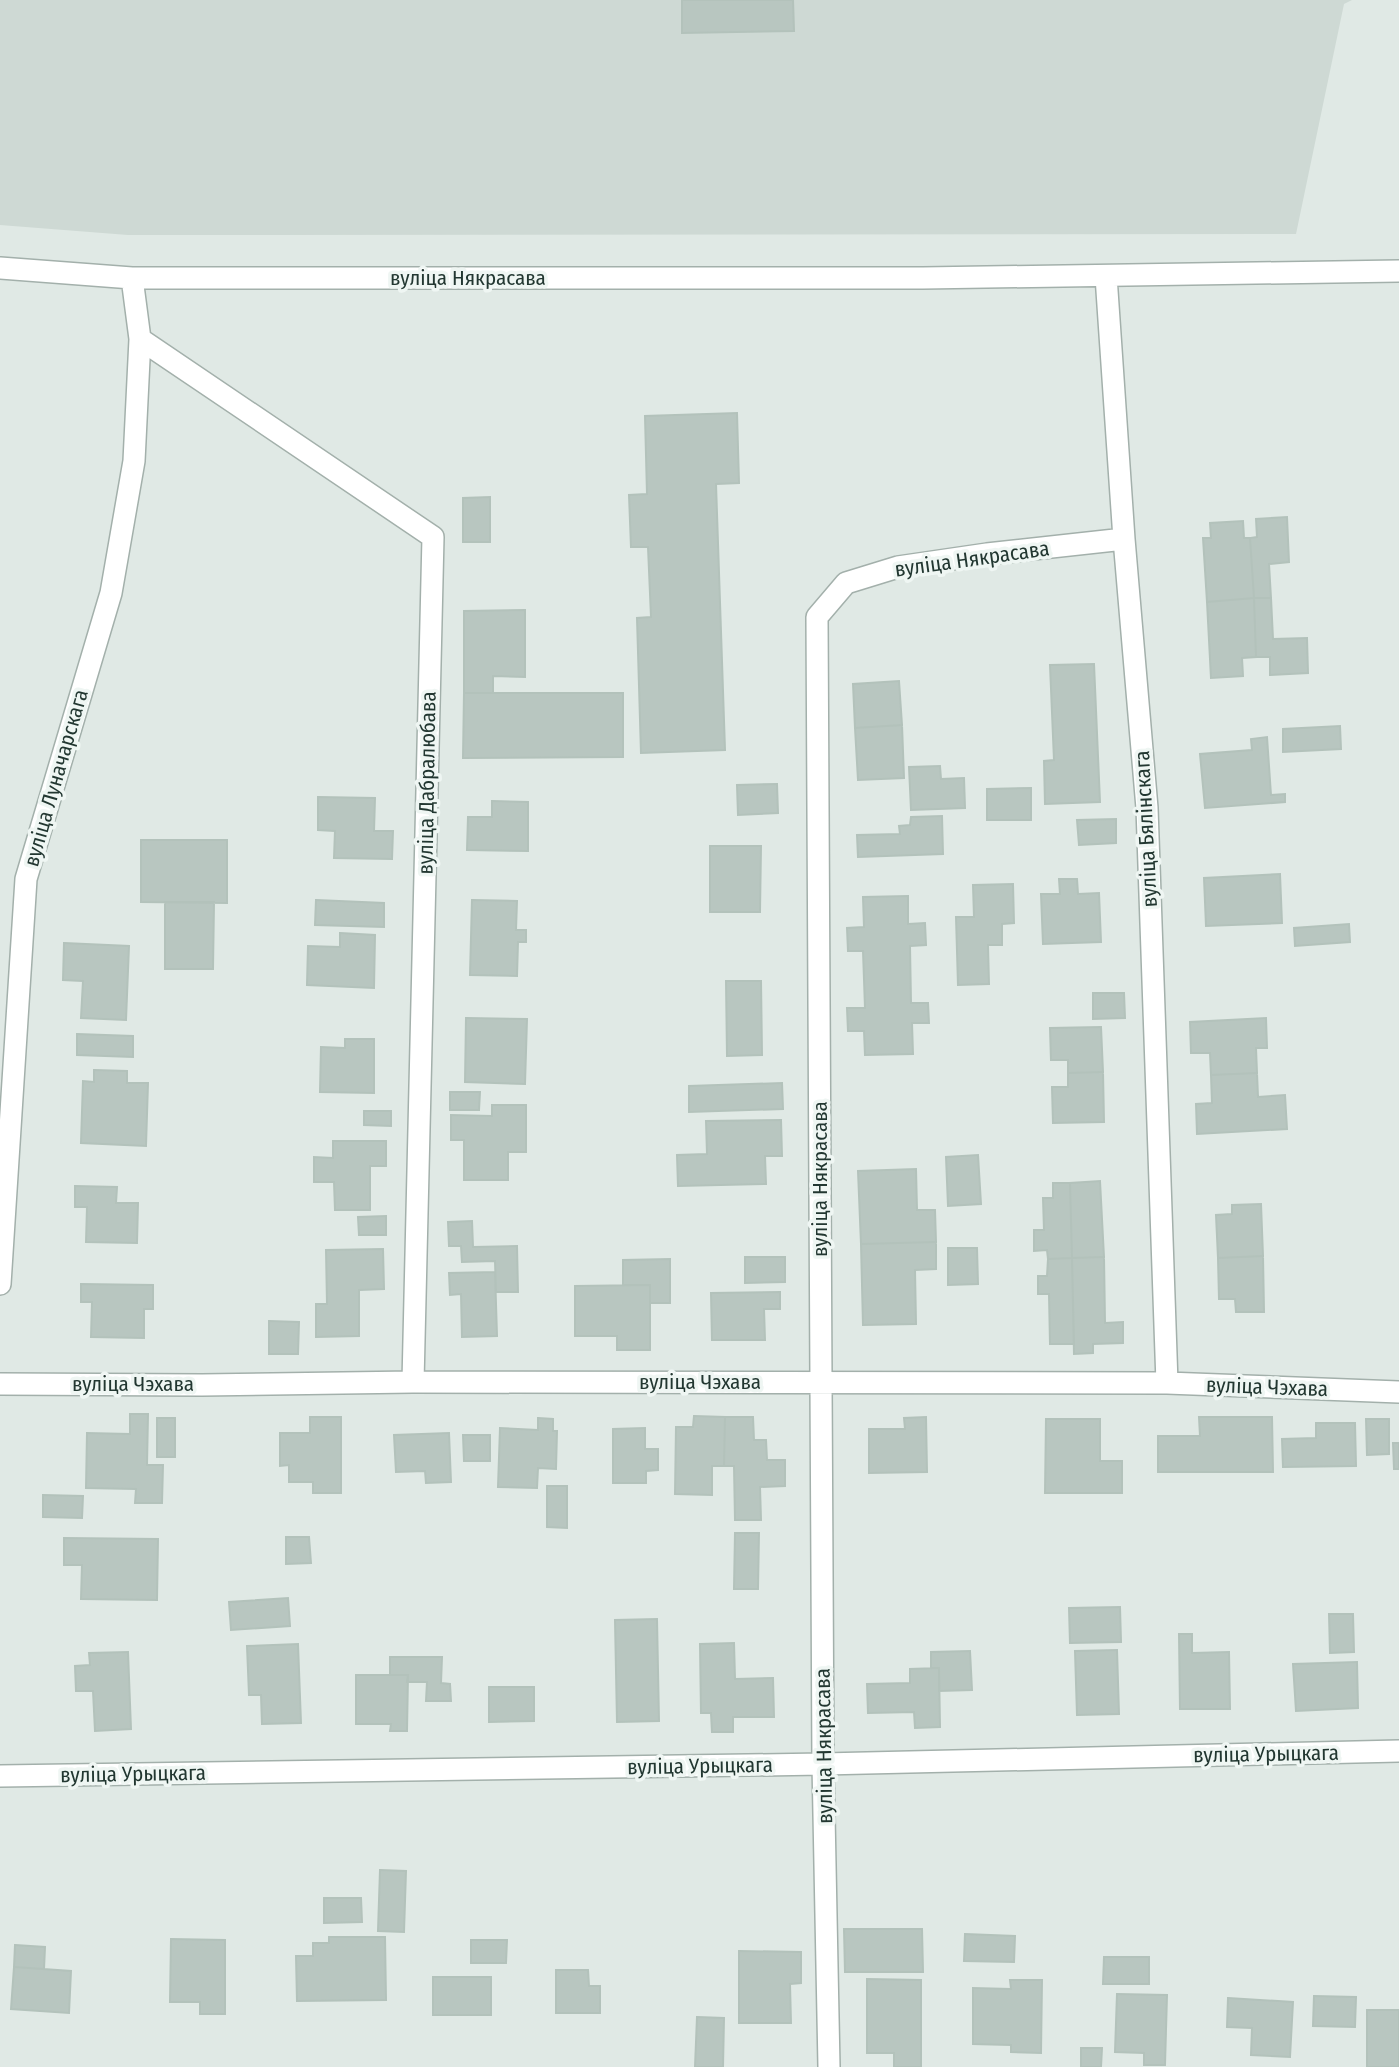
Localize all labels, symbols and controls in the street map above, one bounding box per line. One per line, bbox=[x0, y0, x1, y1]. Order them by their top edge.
street label: вуліца Някрасава bbox=[390, 265, 546, 291]
street label: вуліца Някрасава bbox=[893, 535, 1051, 583]
street label: вуліца Луначарскага bbox=[18, 686, 94, 870]
street label: вуліца Дабралюбава bbox=[412, 691, 442, 875]
street label: вуліца Бялінскага bbox=[1129, 750, 1163, 908]
street label: вуліца Някрасава bbox=[807, 1101, 833, 1257]
street label: вуліца Чэхава bbox=[639, 1369, 761, 1395]
street label: вуліца Чэхава bbox=[72, 1371, 194, 1397]
street label: вуліца Чэхава bbox=[1206, 1372, 1328, 1402]
street label: вуліца Някрасава bbox=[810, 1668, 838, 1824]
street label: вуліца Урыцкага bbox=[1193, 1740, 1339, 1768]
street label: вуліца Урыцкага bbox=[627, 1752, 773, 1780]
street label: вуліца Урыцкага bbox=[60, 1760, 206, 1788]

